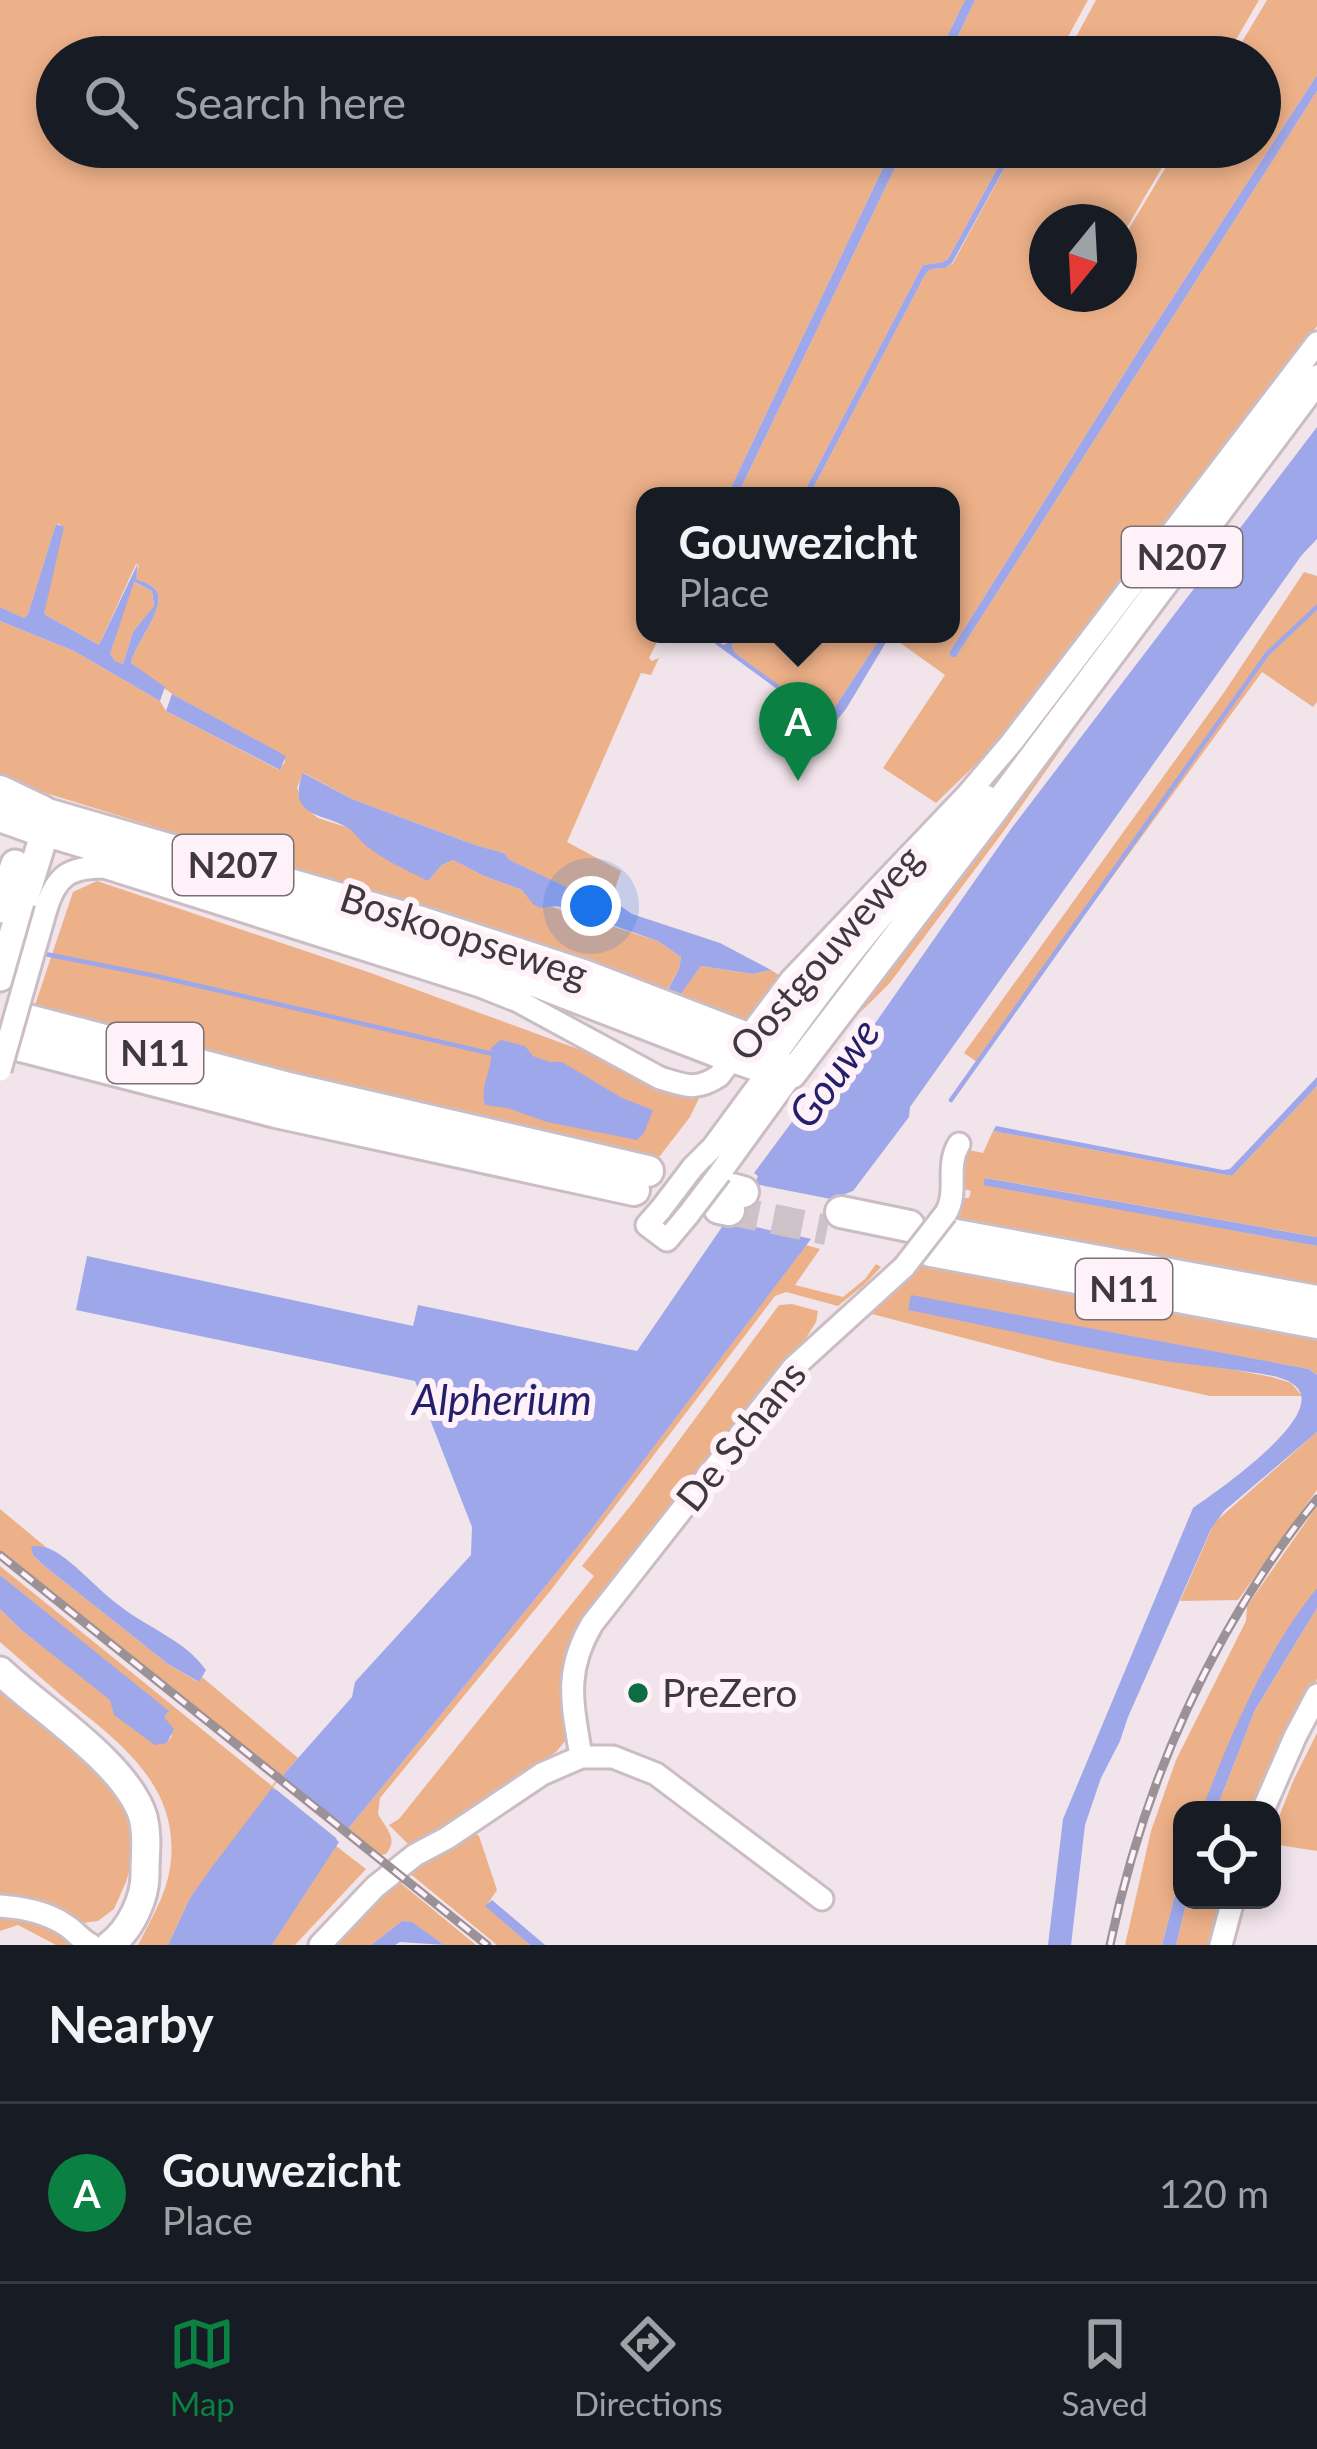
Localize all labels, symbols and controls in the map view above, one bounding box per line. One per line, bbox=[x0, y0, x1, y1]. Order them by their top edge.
search box bbox=[36, 36, 1281, 168]
icon: search bbox=[78, 69, 144, 135]
text: Search here bbox=[174, 75, 406, 129]
north arrow bbox=[1029, 204, 1137, 312]
popup bbox=[636, 487, 960, 643]
text: Gouwezicht bbox=[679, 515, 918, 569]
road number: N207 bbox=[1122, 527, 1242, 587]
text: Place bbox=[679, 569, 769, 615]
pin: A bbox=[759, 682, 837, 781]
road number: N207 bbox=[173, 835, 293, 895]
street label: Oostgouweweg bbox=[719, 835, 931, 1069]
street label: Boskoopseweg bbox=[335, 873, 594, 997]
your location bbox=[561, 876, 621, 936]
water label: Gouwe bbox=[777, 1008, 889, 1137]
road number: N11 bbox=[107, 1023, 203, 1083]
road number: N11 bbox=[1076, 1259, 1172, 1319]
street label: De Schans bbox=[666, 1351, 815, 1520]
water label: Alpherium bbox=[410, 1374, 592, 1424]
place label: PreZero bbox=[662, 1669, 797, 1715]
marker: PreZero bbox=[625, 1680, 651, 1706]
map controls bbox=[1173, 1801, 1281, 1909]
button: locate bbox=[1173, 1801, 1281, 1909]
text: Nearby bbox=[48, 1993, 214, 2054]
text: Gouwezicht bbox=[162, 2143, 401, 2197]
text: A bbox=[73, 2170, 101, 2216]
text: 120 m bbox=[1159, 2170, 1269, 2216]
text: Place bbox=[162, 2197, 253, 2243]
tab: Map bbox=[169, 2311, 235, 2423]
tab: Directions bbox=[574, 2311, 723, 2423]
tab: Saved bbox=[1061, 2311, 1148, 2423]

